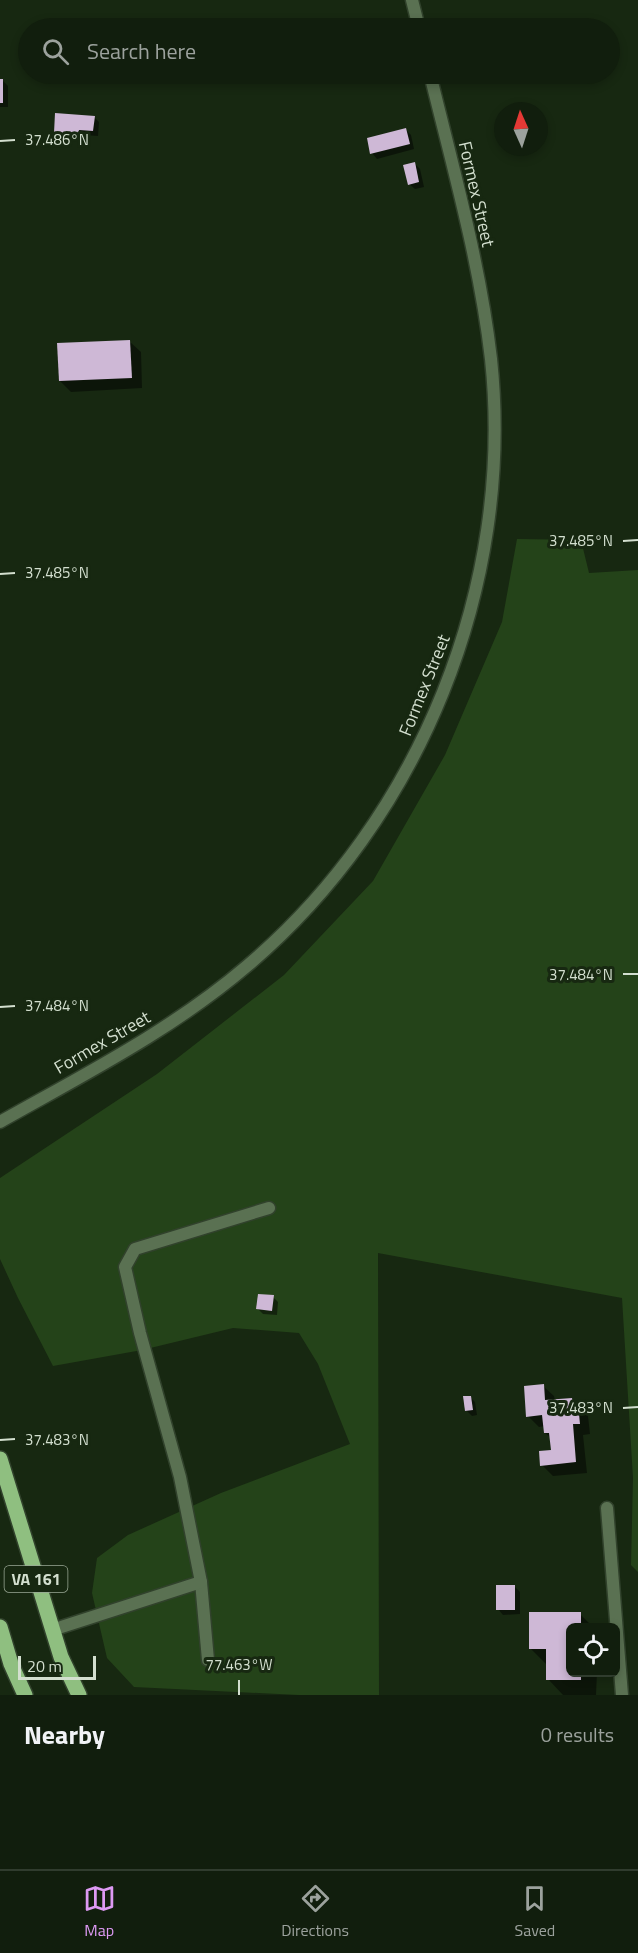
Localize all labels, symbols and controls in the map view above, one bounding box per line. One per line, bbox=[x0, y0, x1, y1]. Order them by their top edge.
search box bbox=[18, 18, 620, 84]
text: Search here bbox=[87, 34, 196, 68]
icon: search bbox=[39, 35, 72, 68]
north arrow bbox=[494, 102, 548, 156]
text: 37.486°N bbox=[25, 128, 89, 151]
street label: Formex Street bbox=[452, 139, 502, 250]
text: 37.485°N bbox=[549, 529, 613, 552]
text: 37.485°N bbox=[25, 561, 89, 584]
street label: Formex Street bbox=[391, 630, 457, 740]
text: 37.484°N bbox=[549, 963, 613, 986]
text: 37.484°N bbox=[25, 994, 89, 1017]
street label: Formex Street bbox=[49, 1003, 156, 1081]
text: 37.483°N bbox=[549, 1396, 613, 1419]
text: 37.483°N bbox=[25, 1428, 89, 1451]
road number: VA 161 bbox=[4, 1566, 68, 1592]
map controls bbox=[566, 1623, 620, 1677]
button: locate bbox=[566, 1623, 620, 1677]
scale bar bbox=[18, 1653, 96, 1680]
text: 77.463°W bbox=[206, 1653, 272, 1676]
text: 20 m bbox=[27, 1654, 62, 1678]
text: Nearby bbox=[24, 1715, 105, 1754]
text: 0 results bbox=[541, 1719, 614, 1750]
tab: Map bbox=[83, 1882, 116, 1942]
tab: Directions bbox=[281, 1882, 349, 1942]
tab: Saved bbox=[515, 1882, 555, 1942]

